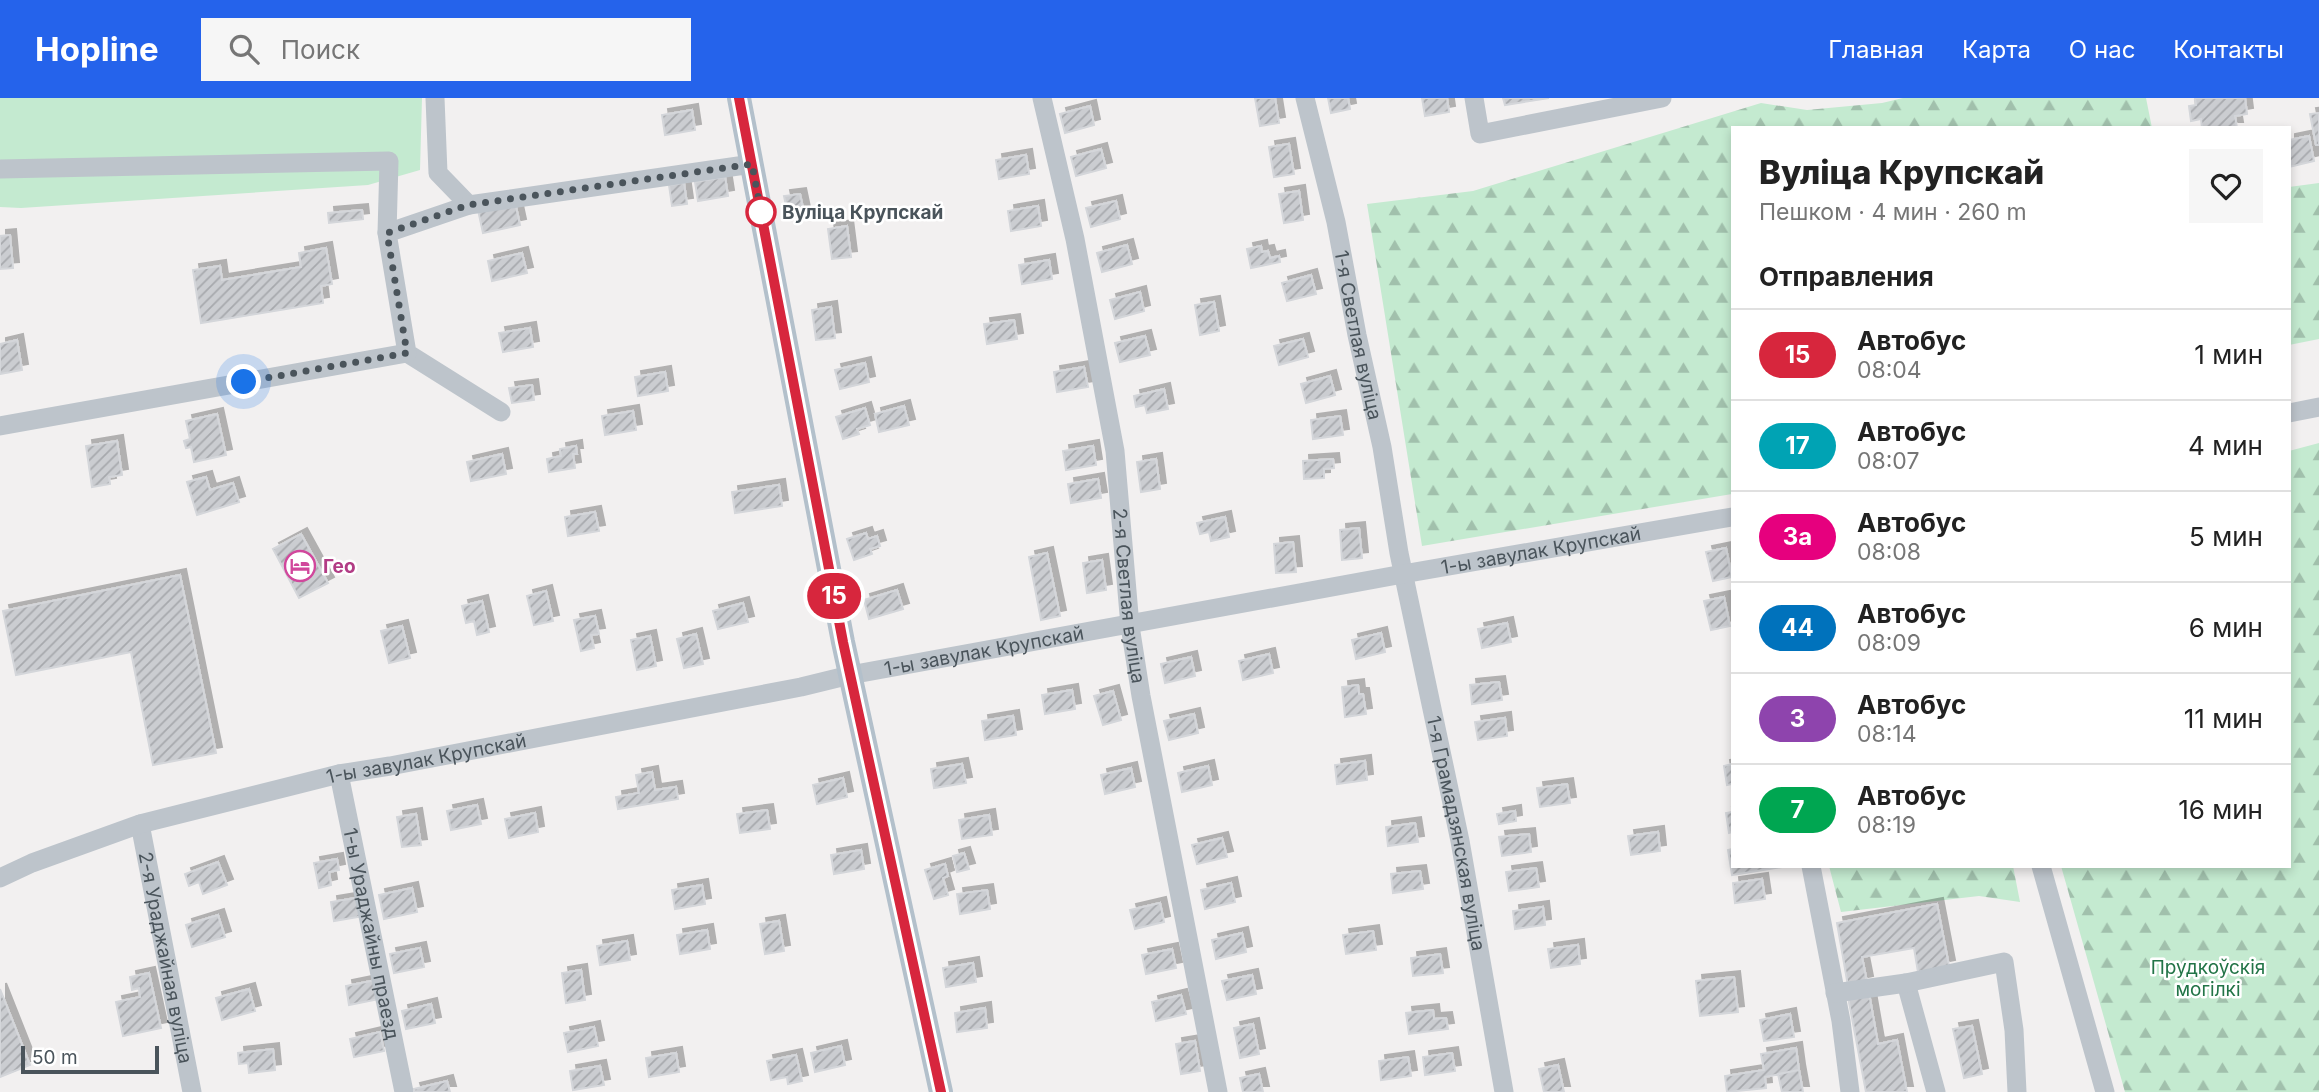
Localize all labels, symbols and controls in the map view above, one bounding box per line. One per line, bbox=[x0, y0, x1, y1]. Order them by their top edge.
search box bbox=[201, 18, 691, 81]
text: Hopline bbox=[35, 29, 159, 69]
icon: search bbox=[225, 30, 263, 68]
text: Поиск bbox=[281, 34, 360, 65]
text: Главная bbox=[1828, 35, 1924, 64]
text: Карта bbox=[1962, 35, 2031, 64]
text: О нас bbox=[2069, 35, 2135, 64]
text: Контакты bbox=[2173, 35, 2284, 64]
button: heart bbox=[2189, 149, 2263, 223]
text: Вуліца Крупскай bbox=[1759, 152, 2044, 192]
marker: Вуліца Крупскай bbox=[746, 197, 776, 227]
text: Пешком · 4 мин · 260 m bbox=[1759, 198, 2027, 226]
place label: Вуліца Крупскай bbox=[782, 201, 943, 224]
street label: 1-я Светлая вуліца bbox=[1329, 248, 1387, 422]
text: Отправления bbox=[1759, 261, 1934, 292]
text: Автобус bbox=[1857, 325, 1966, 356]
text: 1 мин bbox=[2194, 339, 2263, 370]
text: 15 bbox=[1785, 340, 1810, 369]
text: 08:04 bbox=[1857, 356, 1922, 384]
your location bbox=[226, 364, 261, 399]
text: Автобус bbox=[1857, 416, 1966, 447]
text: 4 мин bbox=[2188, 430, 2263, 461]
text: 17 bbox=[1785, 431, 1810, 460]
text: 08:07 bbox=[1857, 447, 1919, 475]
street label: 2-я Светлая вуліца bbox=[1108, 507, 1150, 685]
text: Автобус bbox=[1857, 507, 1966, 538]
text: 5 мин bbox=[2189, 521, 2263, 552]
street label: 1-ы завулак Крупскай bbox=[1439, 522, 1643, 579]
text: 3а bbox=[1783, 522, 1812, 551]
text: 08:08 bbox=[1857, 538, 1921, 566]
hotel icon: Гео bbox=[283, 549, 317, 583]
place label: Гео bbox=[323, 555, 356, 578]
line badge: 15 bbox=[802, 573, 866, 619]
text: 15 bbox=[821, 581, 847, 610]
text: Автобус bbox=[1857, 598, 1966, 629]
text: 6 мин bbox=[2189, 612, 2263, 643]
text: 44 bbox=[1781, 613, 1814, 642]
street label: 1-ы завулак Крупскай bbox=[882, 622, 1086, 681]
text: 08:09 bbox=[1857, 629, 1921, 657]
text: Автобус bbox=[1857, 689, 1966, 720]
text: 11 мин bbox=[2184, 703, 2263, 734]
text: 3 bbox=[1790, 704, 1805, 733]
street label: 1-я Грамадзянская вуліца bbox=[1422, 714, 1490, 953]
text: 08:14 bbox=[1857, 720, 1917, 748]
street label: 1-ы завулак Крупскай bbox=[324, 729, 528, 789]
text: Автобус bbox=[1857, 780, 1966, 811]
text: 16 мин bbox=[2178, 794, 2263, 825]
text: 7 bbox=[1791, 795, 1804, 824]
text: 08:19 bbox=[1857, 811, 1916, 839]
street label: 1-ы Ураджайны праезд bbox=[338, 826, 404, 1042]
street label: 2-я Ураджайная вуліца bbox=[134, 850, 197, 1065]
park label: Прудкоўскія могілкі bbox=[2151, 956, 2265, 1001]
scale bar bbox=[21, 1043, 159, 1075]
text: 50 m bbox=[32, 1046, 78, 1069]

